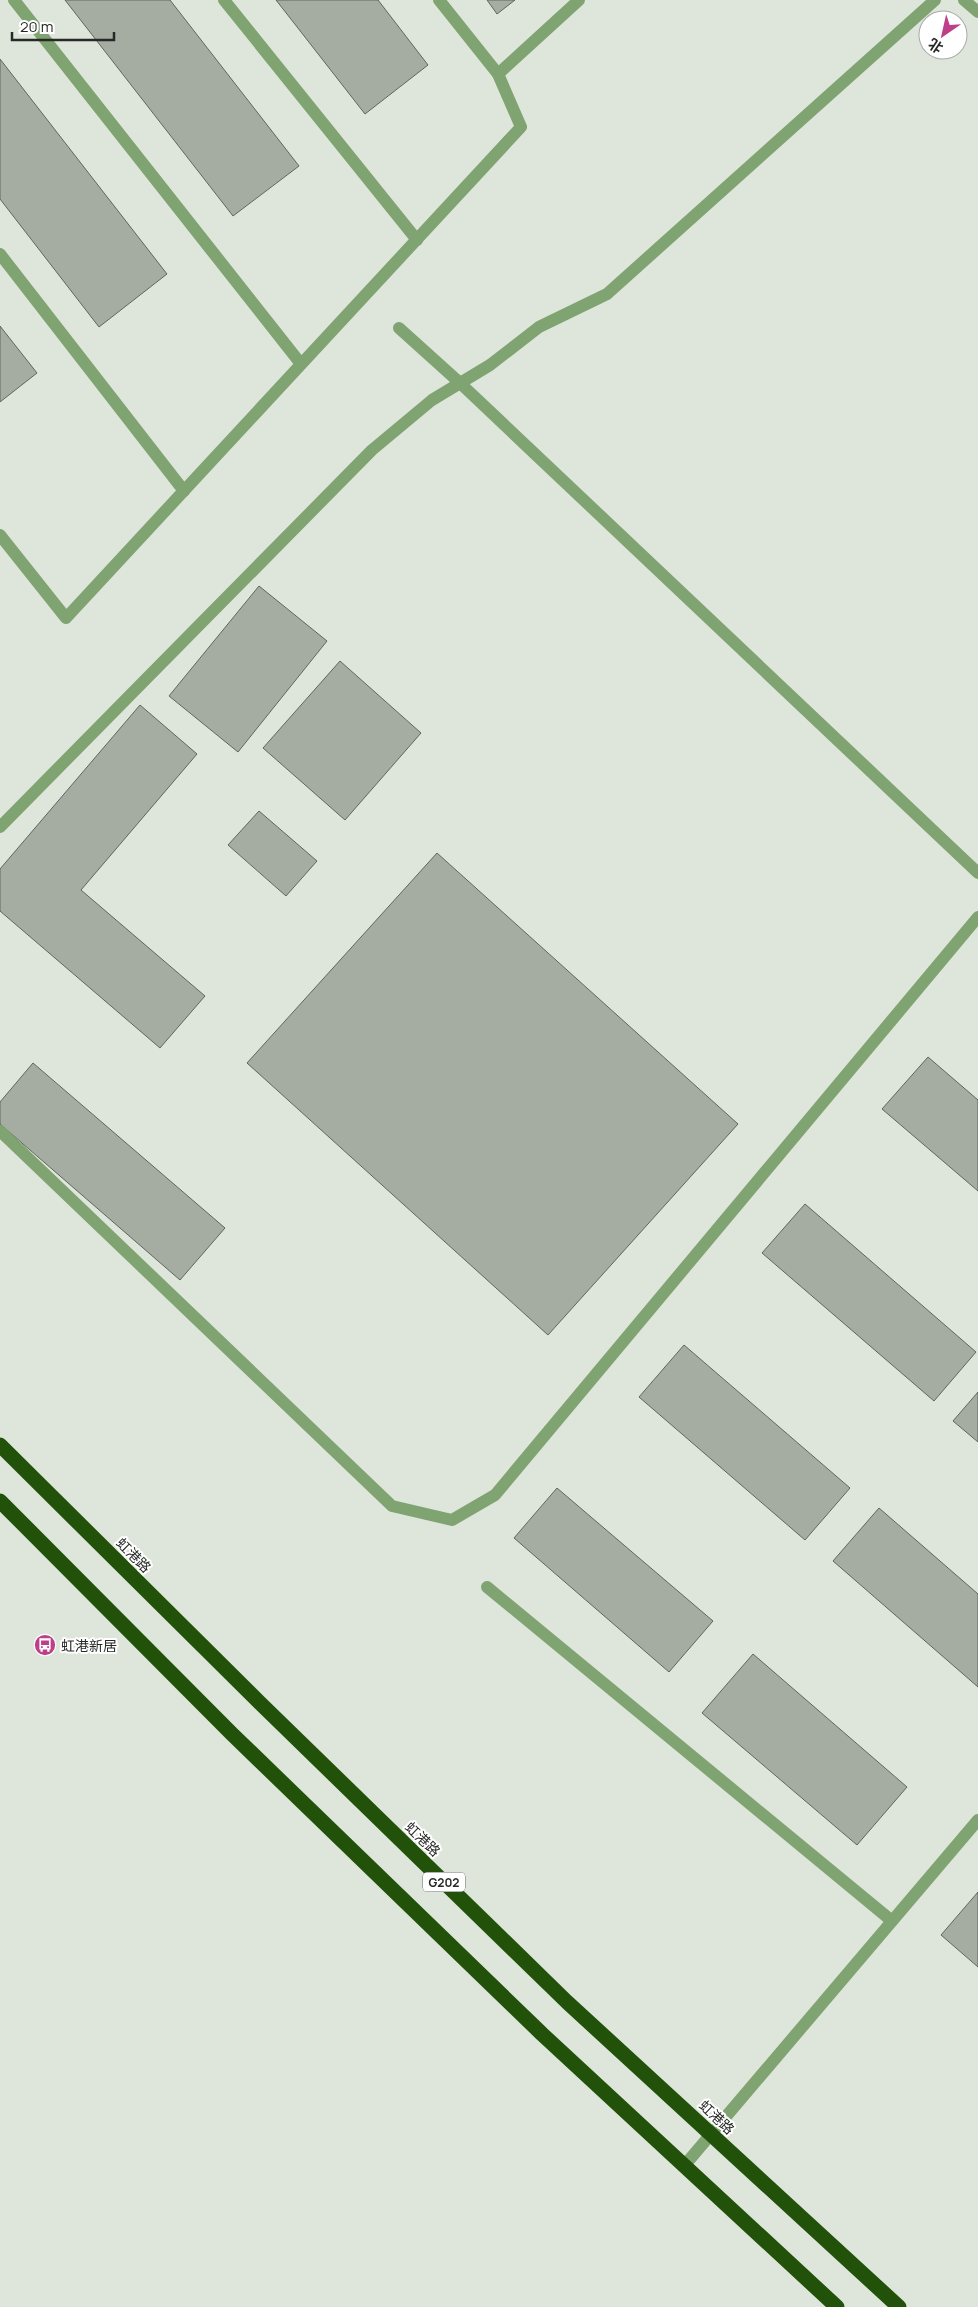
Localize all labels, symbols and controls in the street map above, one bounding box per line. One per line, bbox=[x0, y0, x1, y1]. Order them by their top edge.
scale bar bbox=[12, 10, 115, 42]
north arrow bbox=[918, 10, 968, 60]
text: 20 m bbox=[20, 16, 53, 37]
text: 北 bbox=[924, 34, 947, 58]
street label: 虹港路 bbox=[112, 1533, 156, 1577]
bus stop icon: 虹港新居 bbox=[33, 1633, 57, 1657]
place label: 虹港新居 bbox=[61, 1636, 117, 1655]
street label: 虹港路 bbox=[401, 1818, 445, 1860]
road number: G202 bbox=[423, 1872, 465, 1891]
street label: 虹港路 bbox=[695, 2096, 739, 2138]

